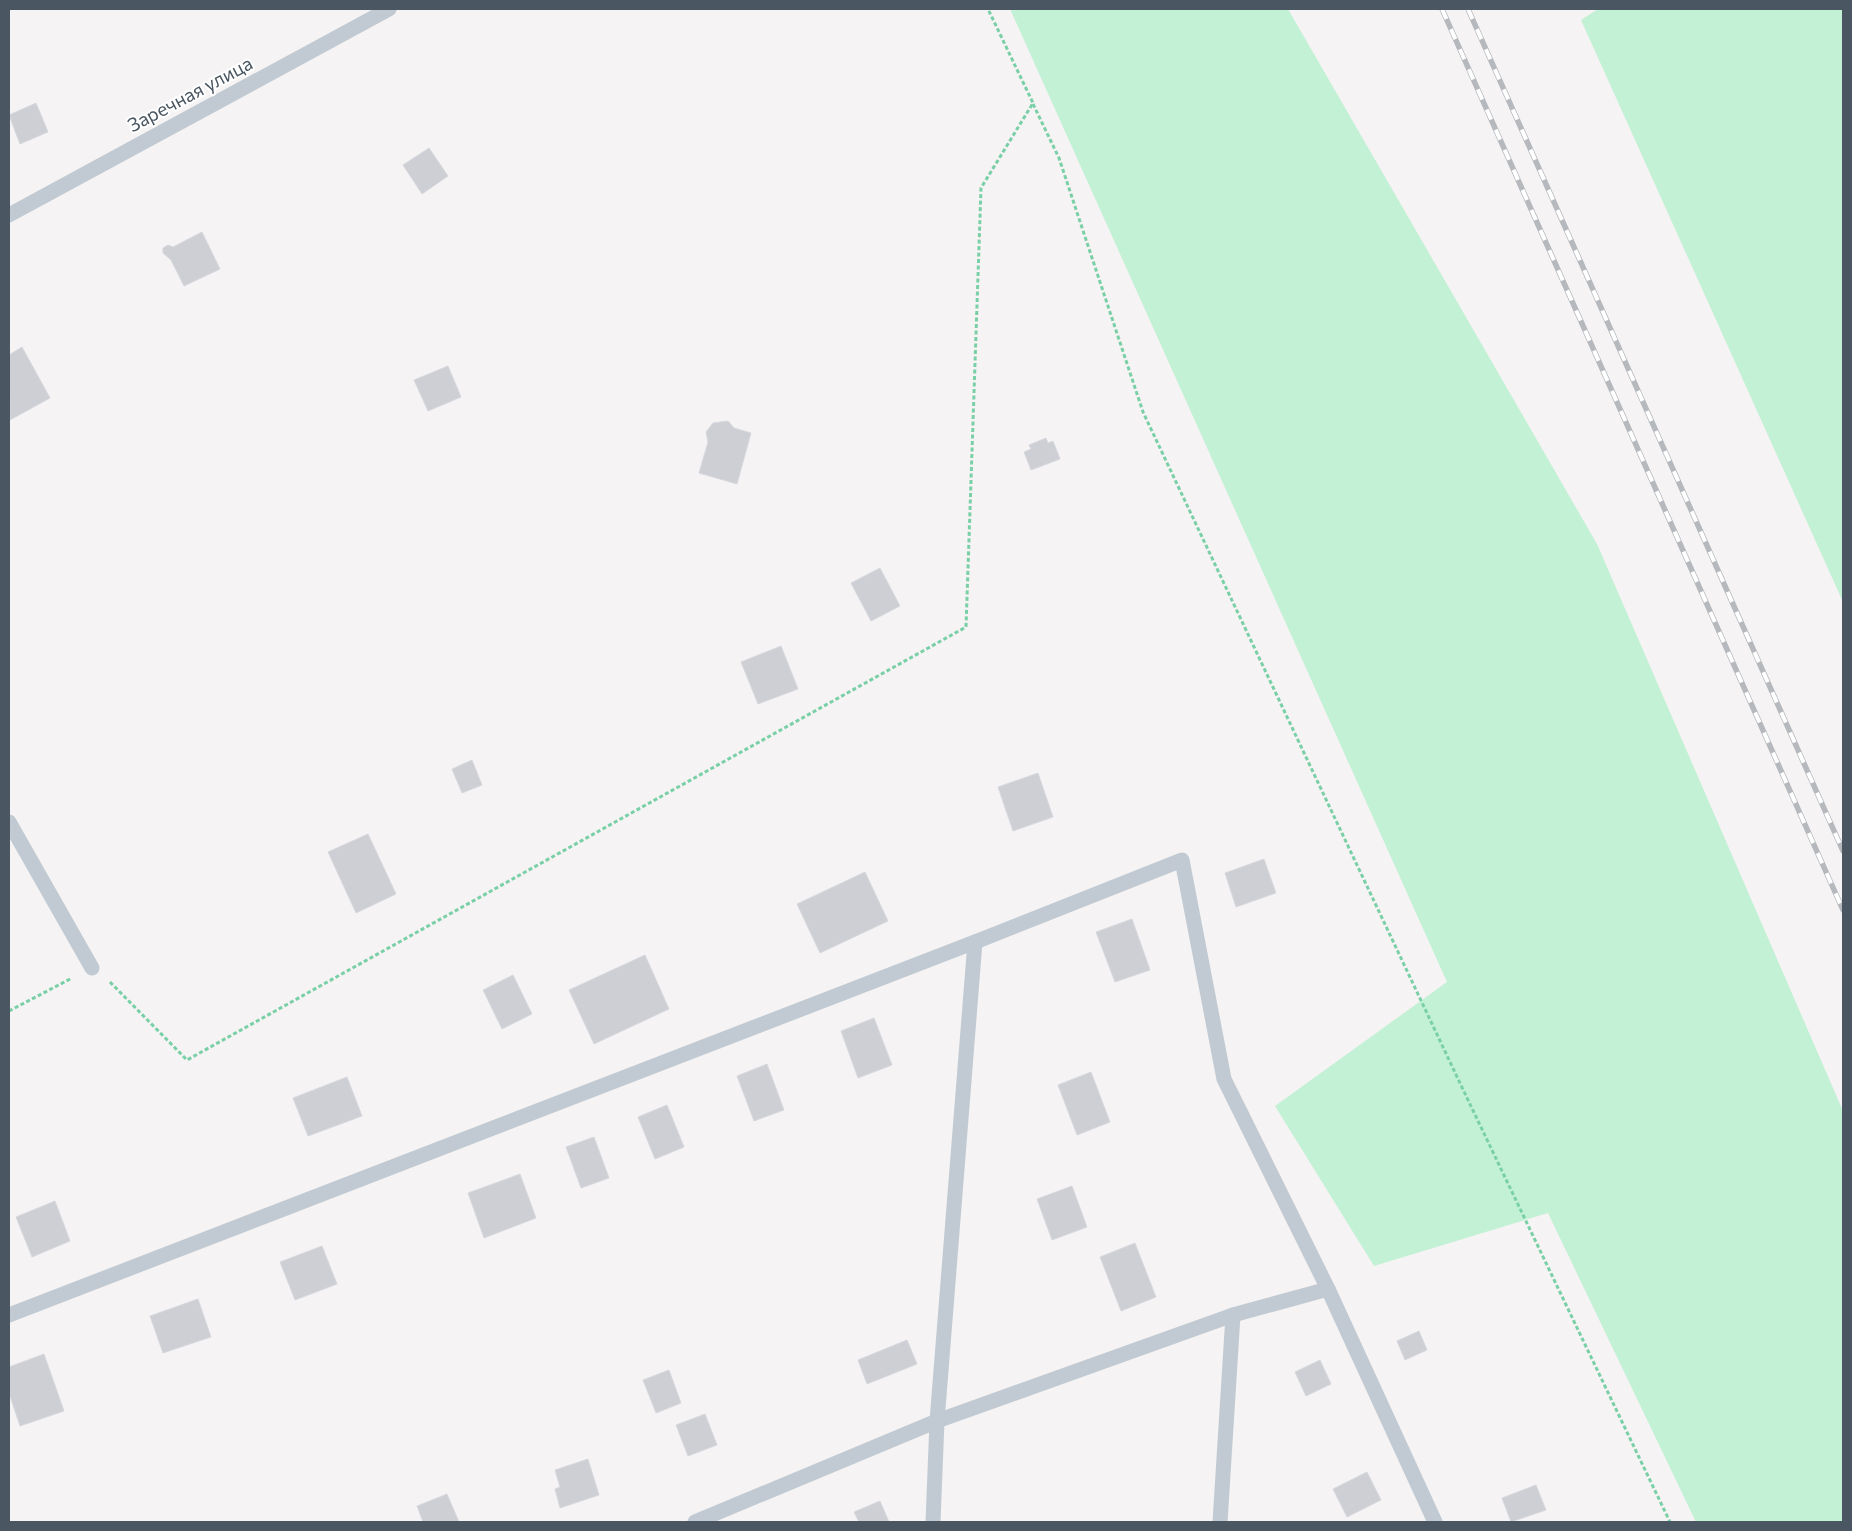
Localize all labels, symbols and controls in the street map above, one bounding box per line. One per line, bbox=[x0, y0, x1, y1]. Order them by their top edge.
street label: Заречная улица bbox=[123, 51, 256, 136]

